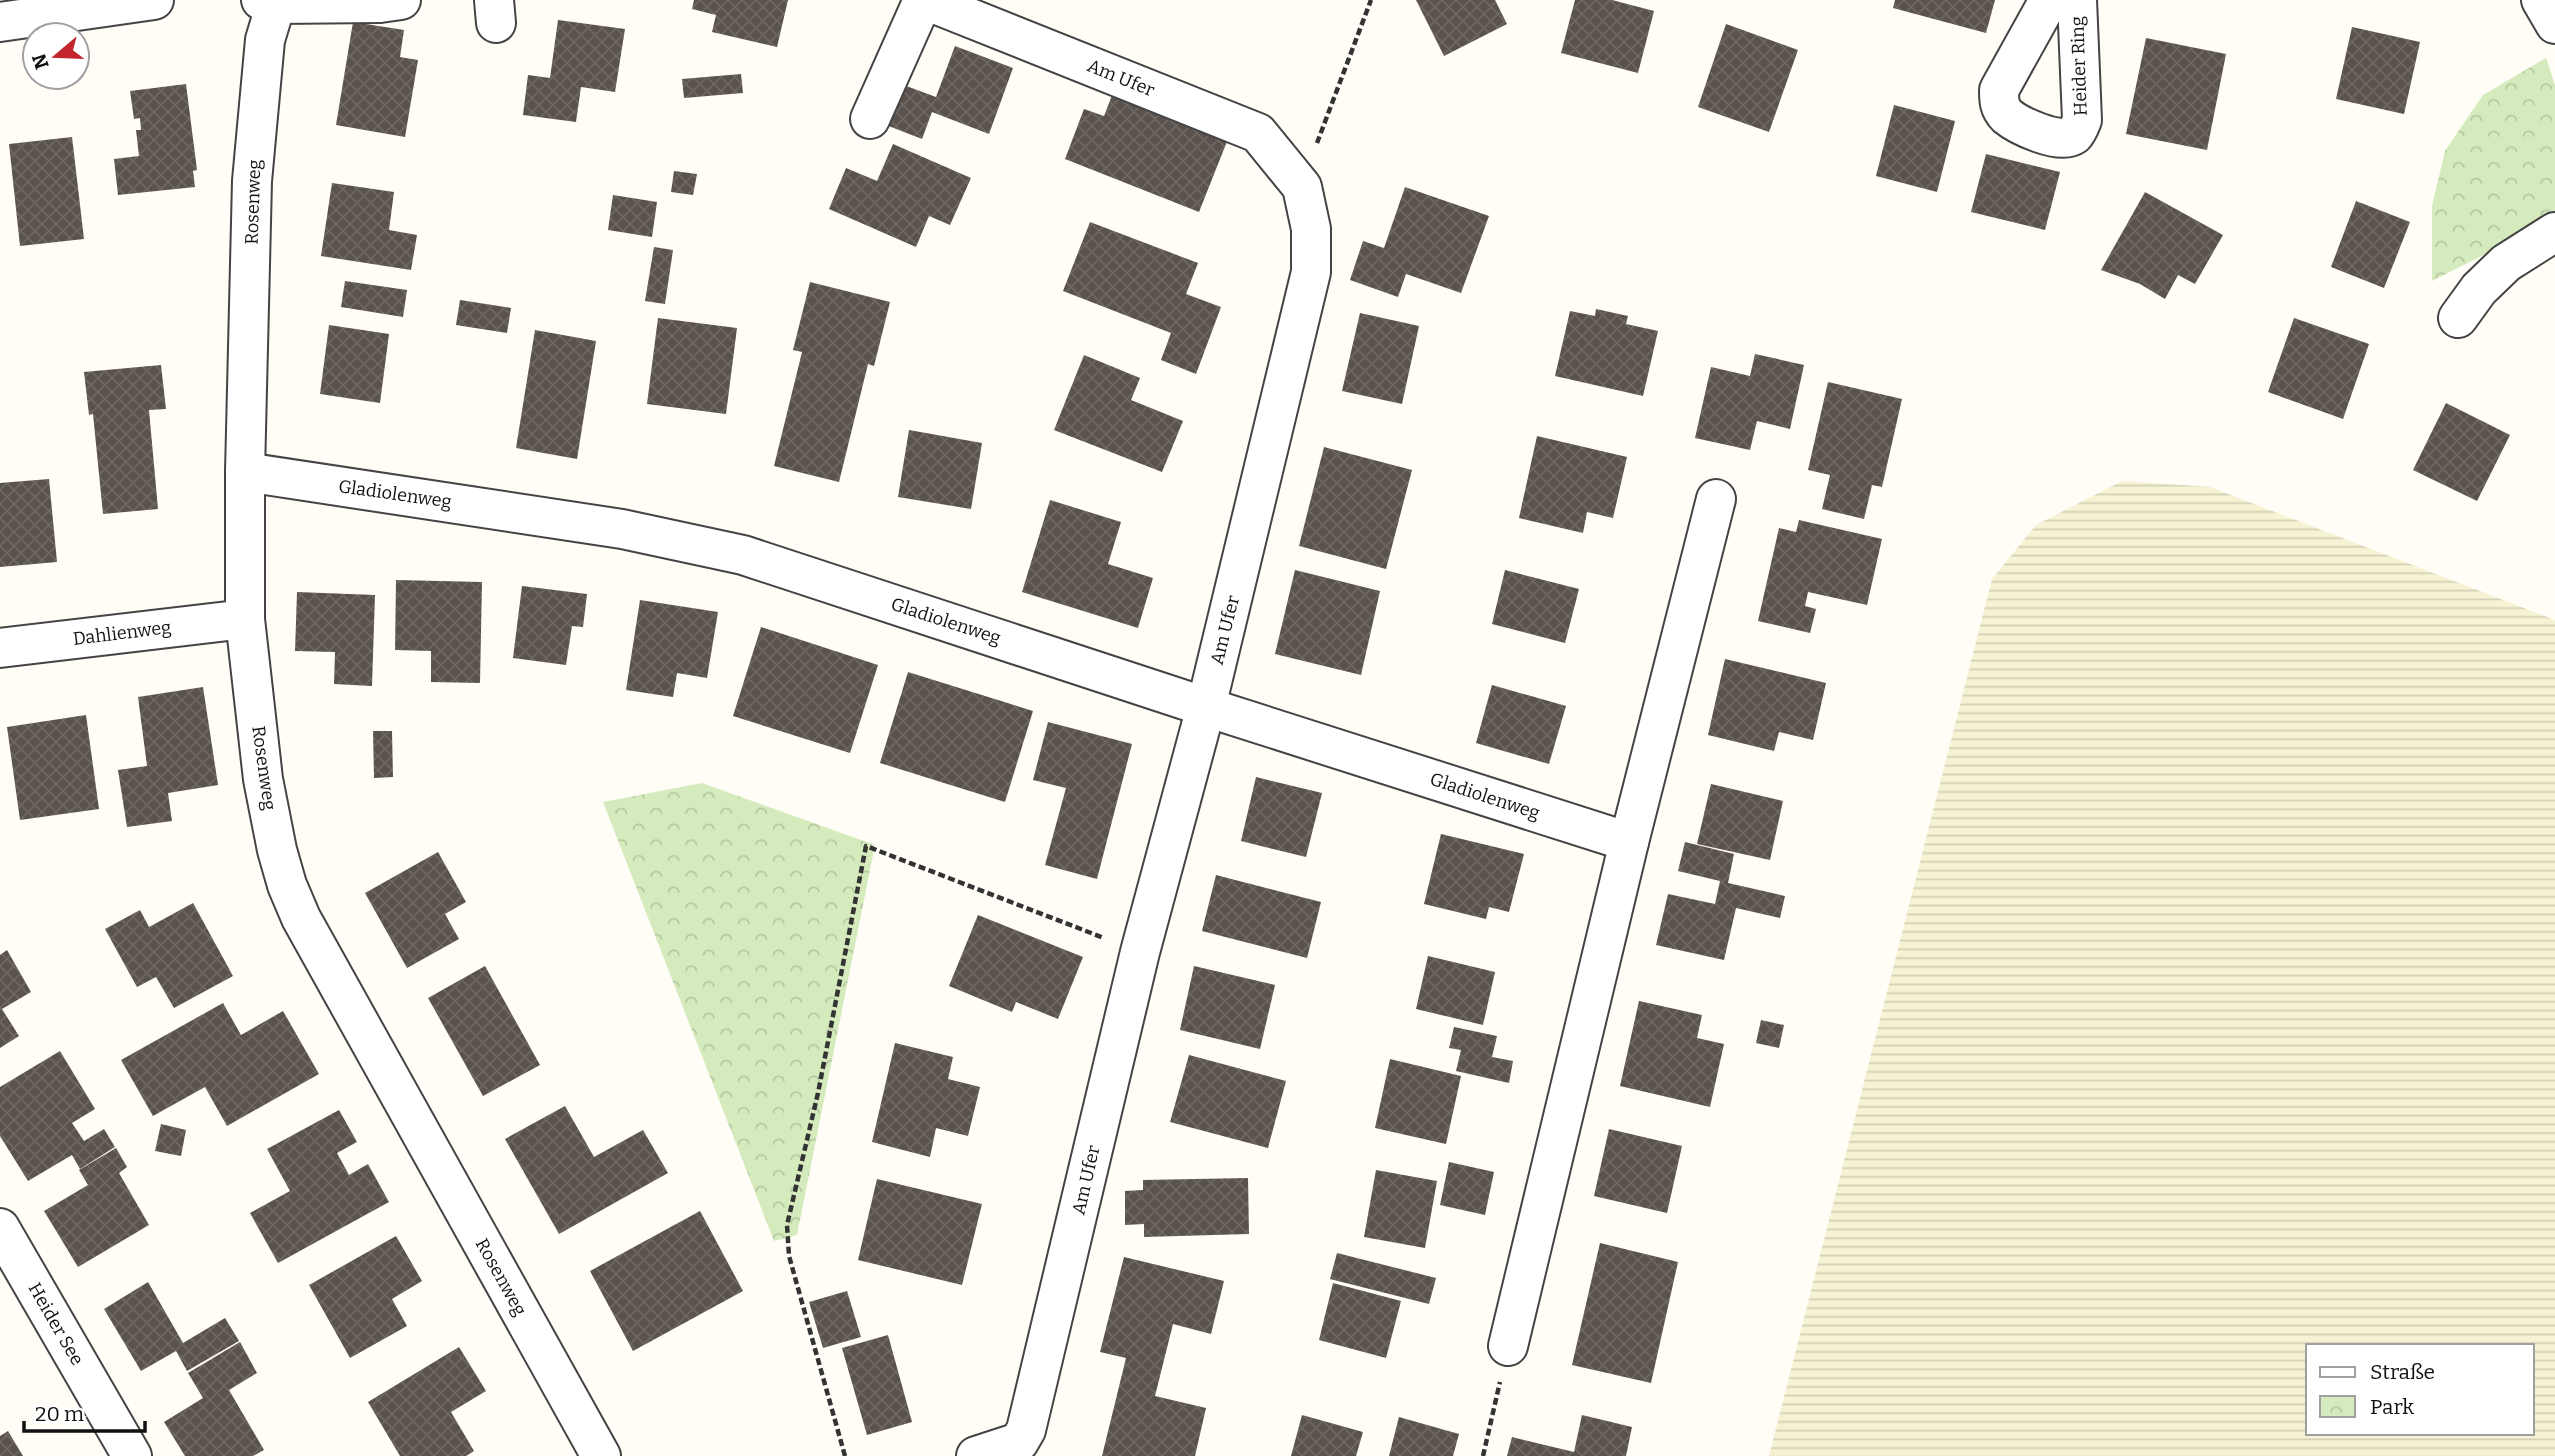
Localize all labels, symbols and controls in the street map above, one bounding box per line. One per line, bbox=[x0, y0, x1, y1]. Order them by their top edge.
street label: Heider Ring bbox=[2066, 16, 2092, 116]
north arrow bbox=[21, 21, 91, 91]
text: N bbox=[27, 50, 54, 72]
street label: Am Ufer bbox=[1084, 55, 1158, 101]
street label: Rosenweg bbox=[241, 159, 265, 245]
street label: Gladiolenweg bbox=[337, 475, 453, 513]
street label: Gladiolenweg bbox=[888, 593, 1004, 649]
street label: Am Ufer bbox=[1206, 593, 1244, 667]
street label: Dahlienweg bbox=[72, 616, 172, 650]
street label: Rosenweg bbox=[247, 724, 281, 812]
street label: Gladiolenweg bbox=[1427, 768, 1543, 824]
street label: Am Ufer bbox=[1067, 1143, 1105, 1217]
street label: Rosenweg bbox=[471, 1234, 531, 1320]
street label: Heider See bbox=[24, 1279, 88, 1369]
legend bbox=[2306, 1344, 2534, 1435]
text: Straße bbox=[2370, 1359, 2435, 1385]
scale bar bbox=[24, 1390, 145, 1434]
text: Park bbox=[2370, 1394, 2414, 1420]
text: 20 m bbox=[35, 1401, 84, 1427]

